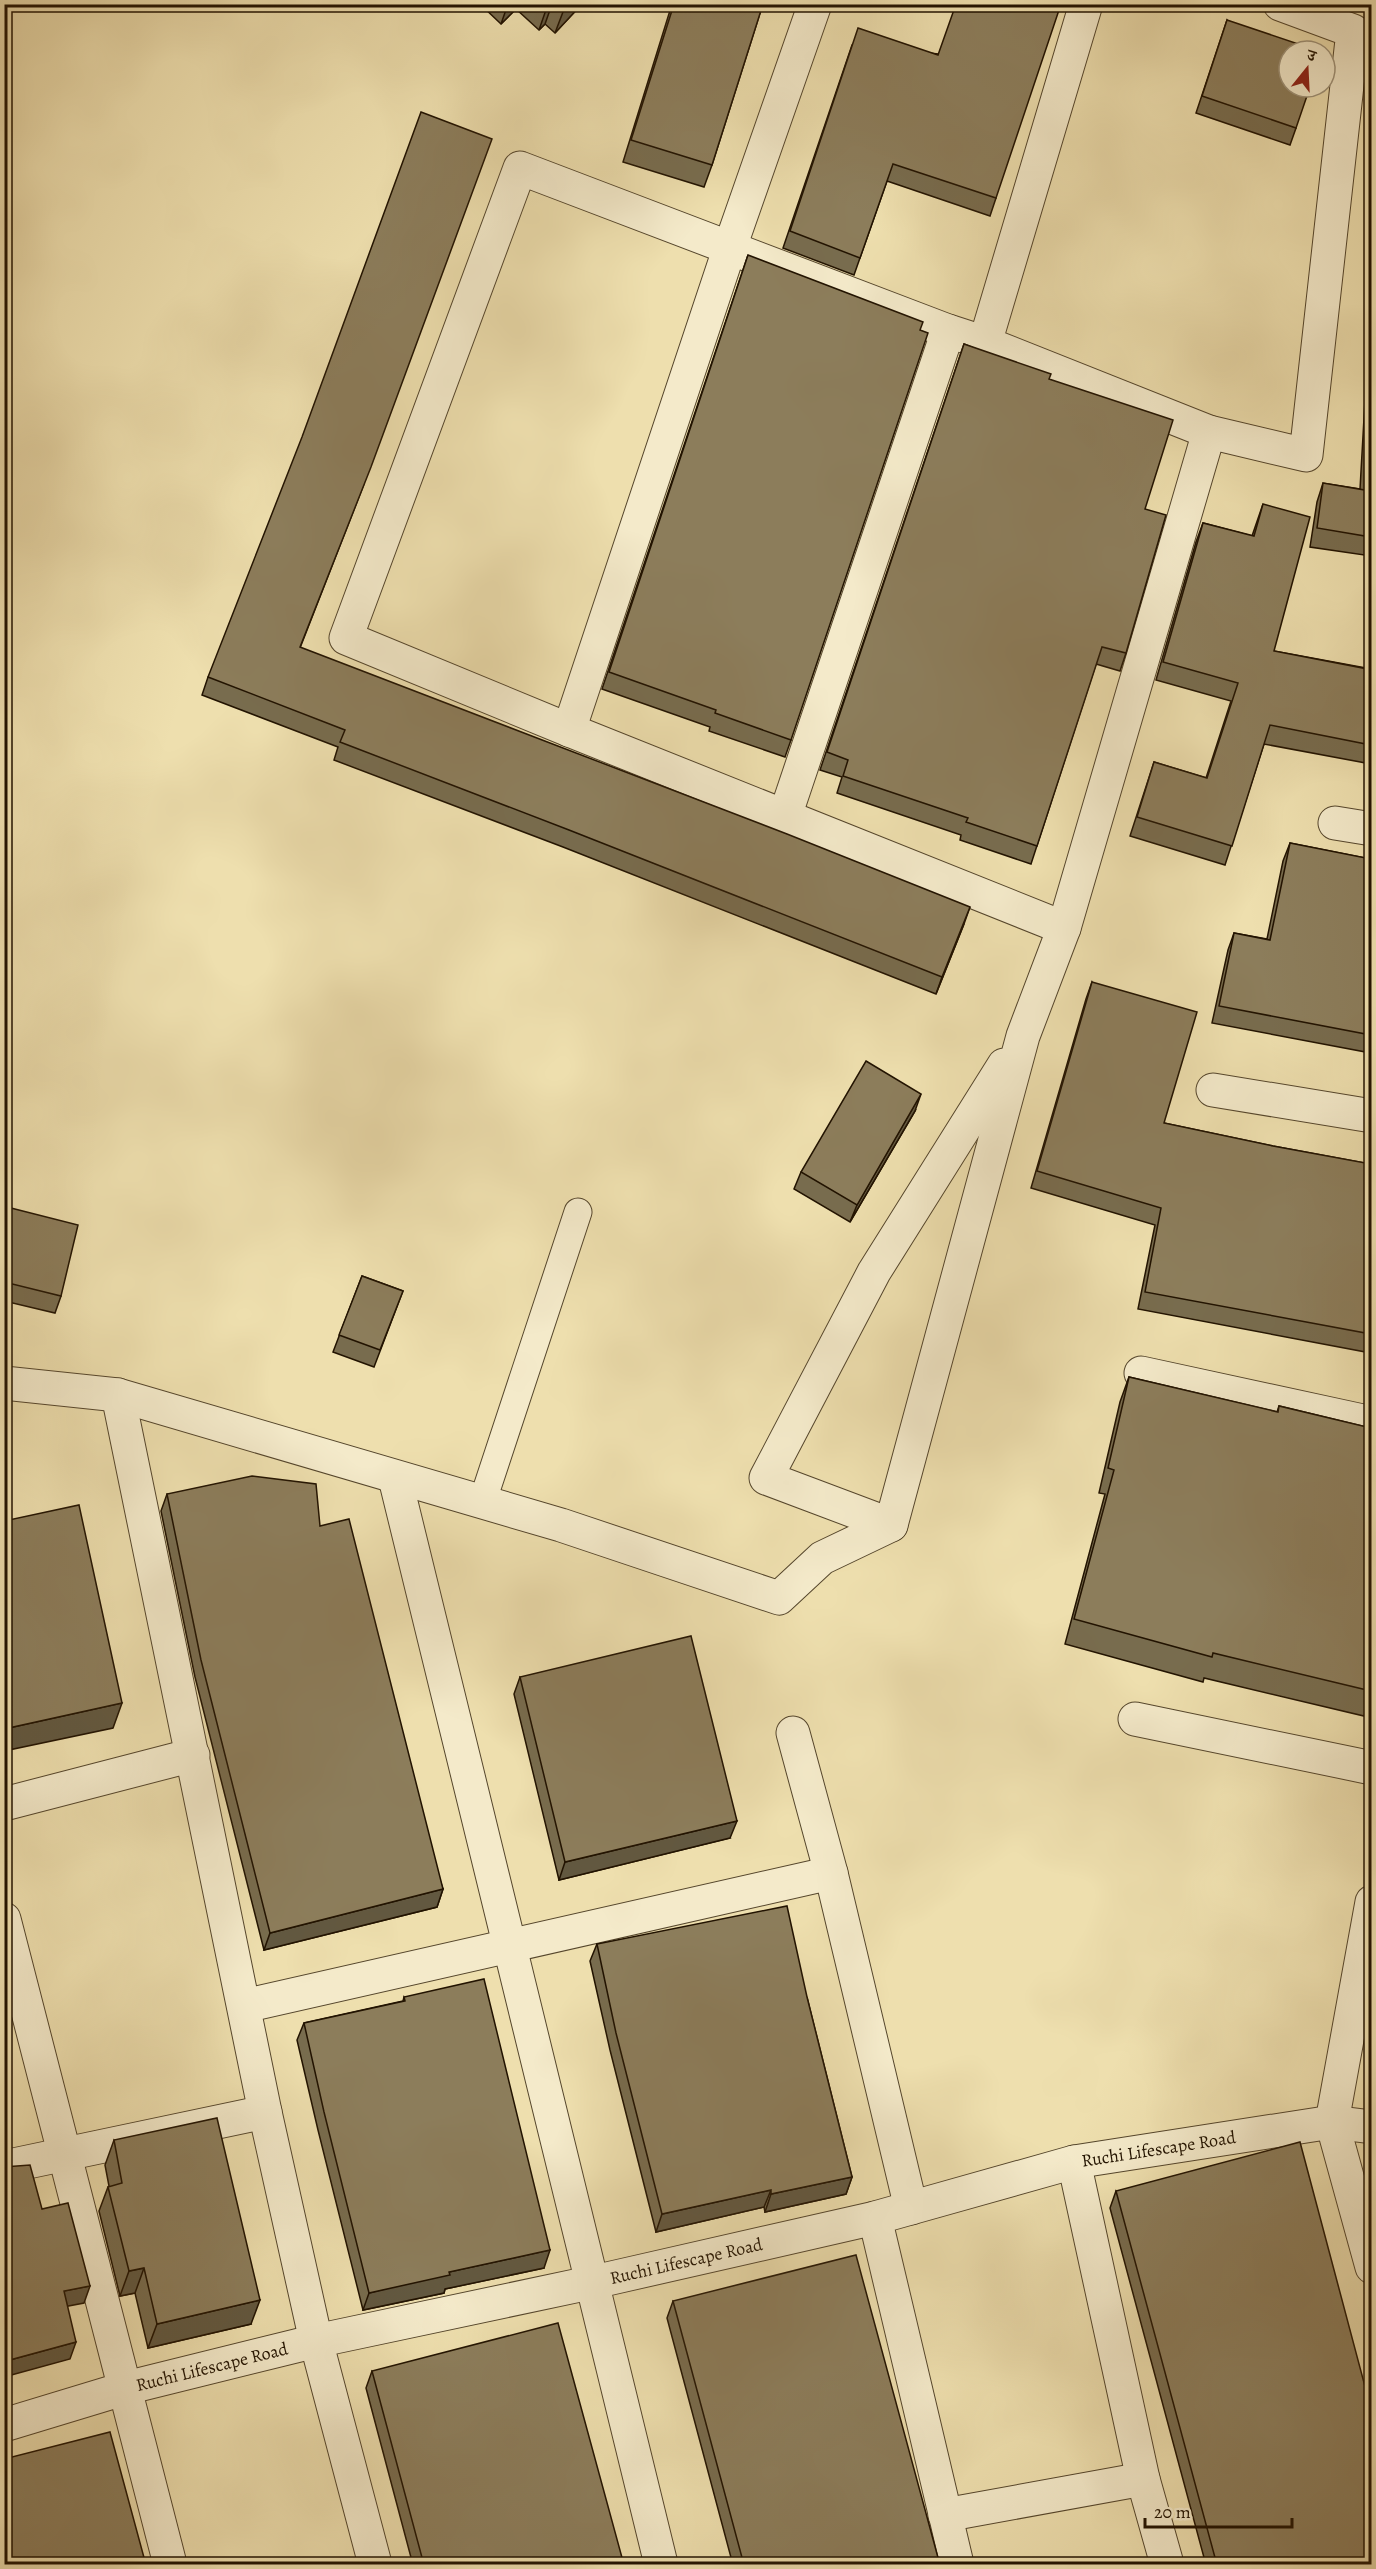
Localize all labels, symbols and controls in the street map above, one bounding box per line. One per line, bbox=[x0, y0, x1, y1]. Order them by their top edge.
north arrow bbox=[1277, 39, 1337, 99]
text: उ bbox=[1303, 44, 1320, 68]
street label: Ruchi Lifescape Road bbox=[1080, 2125, 1238, 2173]
street label: Ruchi Lifescape Road bbox=[608, 2232, 765, 2290]
street label: Ruchi Lifescape Road bbox=[133, 2336, 291, 2397]
scale bar bbox=[1145, 2491, 1292, 2529]
text: 20 m bbox=[1154, 2500, 1191, 2524]

